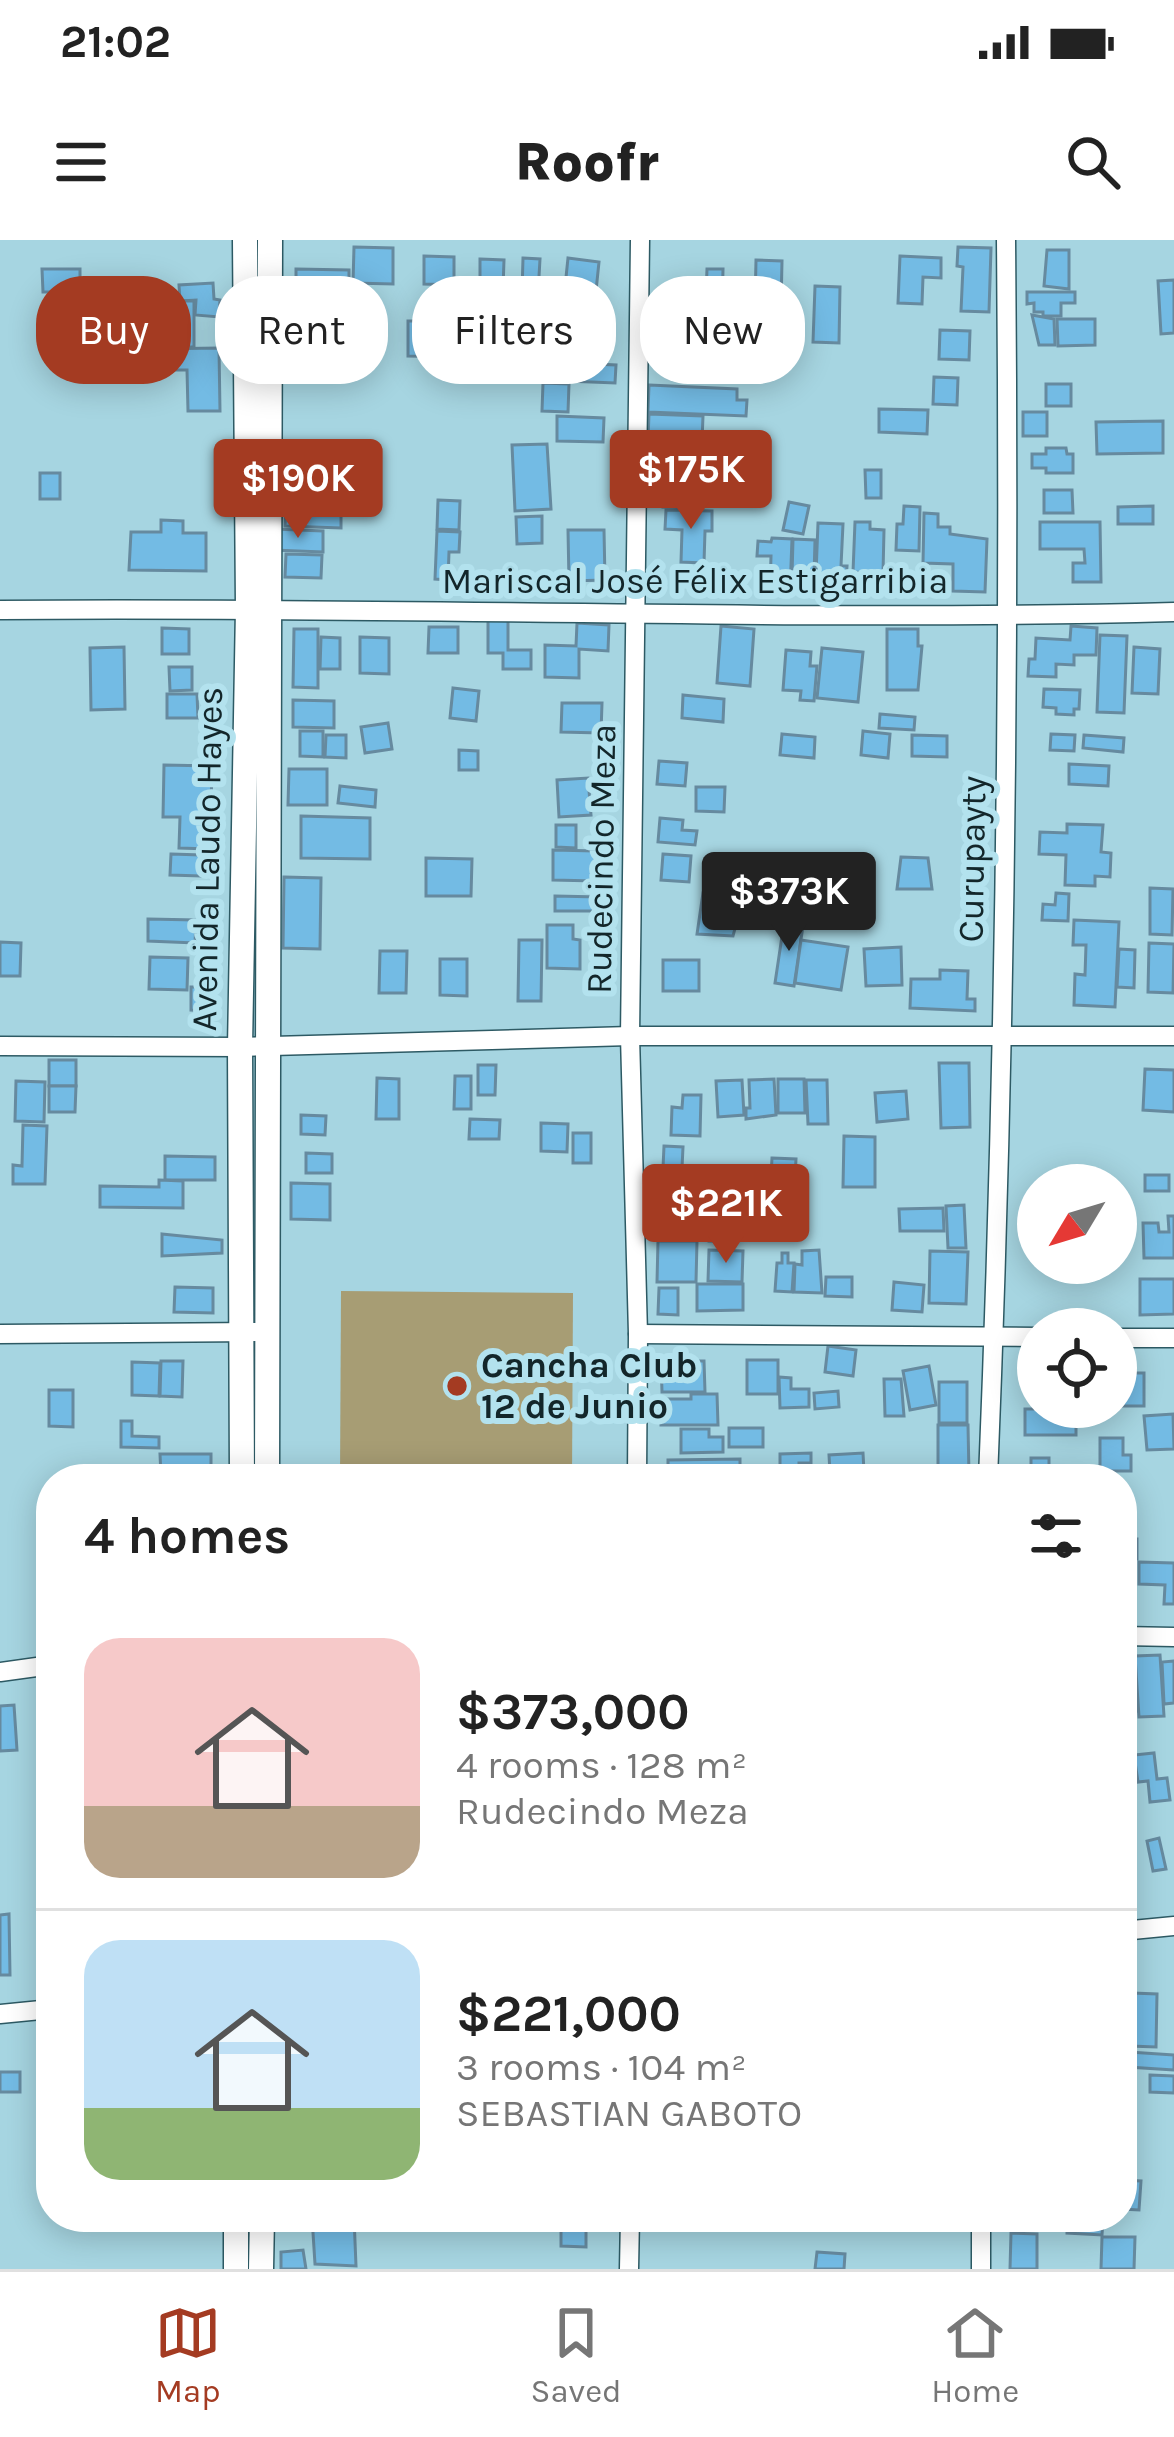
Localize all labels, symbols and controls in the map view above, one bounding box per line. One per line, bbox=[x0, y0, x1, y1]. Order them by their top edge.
text: 21:02 bbox=[60, 16, 171, 68]
icon: menu bbox=[48, 129, 114, 195]
icon: search bbox=[1060, 129, 1126, 195]
text: Roofr bbox=[515, 130, 659, 194]
chip: Buy bbox=[36, 276, 191, 384]
chip: Rent bbox=[215, 276, 388, 384]
chip: Filters bbox=[412, 276, 616, 384]
chip: New bbox=[640, 276, 805, 384]
pin: $175K bbox=[607, 430, 775, 532]
pin: $190K bbox=[214, 439, 382, 541]
text: $175K bbox=[637, 446, 745, 492]
text: $190K bbox=[241, 455, 355, 501]
street label: Mariscal José Félix Estigarribia bbox=[442, 560, 948, 602]
street label: Avenida Laudo Hayes bbox=[183, 686, 231, 1032]
street label: Rudecindo Meza bbox=[578, 724, 624, 994]
street label: Curupayty bbox=[950, 775, 994, 943]
pin: $373K bbox=[705, 852, 873, 954]
text: $373K bbox=[729, 868, 849, 914]
pin: $221K bbox=[642, 1164, 810, 1266]
north arrow bbox=[1017, 1164, 1137, 1284]
map controls bbox=[1017, 1164, 1137, 1428]
text: $221K bbox=[669, 1180, 783, 1226]
button: locate bbox=[1017, 1308, 1137, 1428]
place label: Cancha Club 12 de Junio bbox=[481, 1344, 697, 1427]
marker: Cancha Club 12 de Junio bbox=[444, 1373, 470, 1399]
icon: filters bbox=[1023, 1503, 1089, 1569]
text: 4 homes bbox=[84, 1506, 290, 1566]
text: $373,000 bbox=[456, 1682, 690, 1742]
icon: home bbox=[180, 1686, 324, 1830]
text: 4 rooms · 128 m² bbox=[456, 1742, 747, 1788]
text: Rudecindo Meza bbox=[456, 1788, 749, 1834]
text: $221,000 bbox=[456, 1984, 681, 2044]
icon: home bbox=[180, 1988, 324, 2132]
text: 3 rooms · 104 m² bbox=[456, 2044, 747, 2090]
text: SEBASTIAN GABOTO bbox=[456, 2090, 802, 2136]
tab: Map bbox=[155, 2300, 221, 2410]
tab: Saved bbox=[530, 2300, 622, 2410]
tab: Home bbox=[931, 2300, 1019, 2410]

